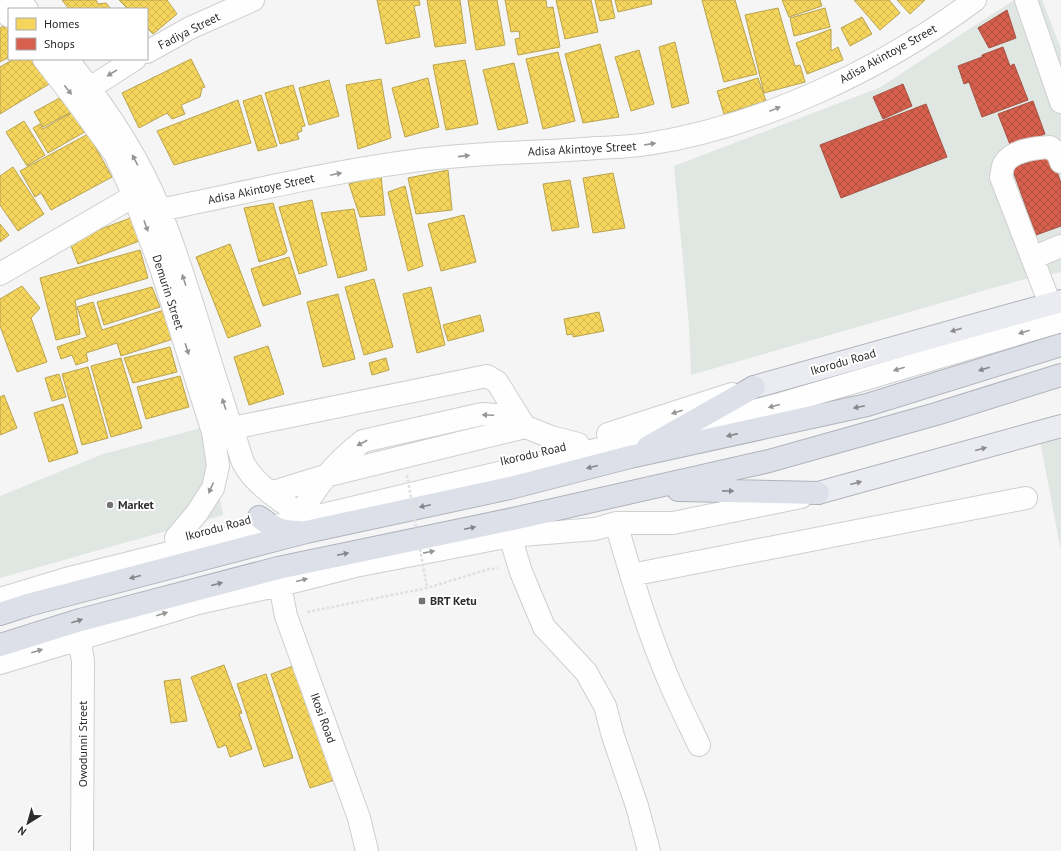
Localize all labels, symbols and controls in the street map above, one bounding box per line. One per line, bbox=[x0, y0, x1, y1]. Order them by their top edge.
legend bbox=[8, 8, 148, 60]
street label: Fadiya Street bbox=[155, 9, 222, 52]
text: Homes bbox=[44, 16, 79, 31]
street label: Adisa Akintoye Street bbox=[837, 21, 939, 86]
text: Shops bbox=[44, 36, 75, 51]
one-way arrow bbox=[107, 70, 118, 77]
one-way arrow bbox=[64, 84, 72, 95]
one-way arrow bbox=[769, 106, 781, 112]
street label: Adisa Akintoye Street bbox=[527, 138, 637, 159]
one-way arrow bbox=[644, 141, 656, 147]
one-way arrow bbox=[458, 152, 470, 159]
one-way arrow bbox=[132, 154, 139, 166]
street label: Adisa Akintoye Street bbox=[206, 170, 316, 207]
one-way arrow bbox=[329, 170, 342, 176]
one-way arrow bbox=[143, 221, 149, 233]
street label: Demurin Street bbox=[149, 252, 188, 331]
one-way arrow bbox=[181, 274, 187, 286]
one-way arrow bbox=[950, 327, 962, 333]
one-way arrow bbox=[1017, 329, 1029, 335]
one-way arrow bbox=[184, 344, 190, 356]
street label: Ikorodu Road bbox=[808, 345, 877, 378]
one-way arrow bbox=[893, 366, 905, 372]
one-way arrow bbox=[977, 366, 989, 372]
one-way arrow bbox=[220, 398, 226, 410]
one-way arrow bbox=[768, 403, 780, 409]
one-way arrow bbox=[853, 404, 865, 410]
one-way arrow bbox=[670, 409, 682, 415]
one-way arrow bbox=[482, 411, 494, 418]
one-way arrow bbox=[726, 432, 738, 438]
street label: Ikorodu Road bbox=[498, 439, 567, 468]
one-way arrow bbox=[356, 440, 368, 446]
one-way arrow bbox=[975, 445, 988, 451]
one-way arrow bbox=[586, 464, 598, 470]
one-way arrow bbox=[850, 480, 862, 486]
one-way arrow bbox=[208, 482, 214, 494]
one-way arrow bbox=[722, 488, 735, 494]
place label: Market bbox=[118, 497, 155, 512]
marker: Market bbox=[105, 500, 115, 510]
one-way arrow bbox=[419, 504, 431, 510]
street label: Ikorodu Road bbox=[183, 512, 252, 544]
one-way arrow bbox=[464, 525, 477, 531]
one-way arrow bbox=[422, 549, 435, 555]
one-way arrow bbox=[337, 551, 349, 557]
one-way arrow bbox=[129, 574, 142, 580]
one-way arrow bbox=[295, 576, 308, 582]
one-way arrow bbox=[211, 581, 223, 587]
place label: BRT Ketu bbox=[430, 593, 477, 608]
marker: BRT Ketu bbox=[417, 596, 427, 606]
one-way arrow bbox=[156, 611, 168, 617]
one-way arrow bbox=[72, 618, 84, 624]
one-way arrow bbox=[31, 648, 43, 654]
street label: Ikosi Road bbox=[307, 691, 339, 745]
street label: Owodunni Street bbox=[75, 701, 90, 787]
north arrow bbox=[8, 803, 48, 843]
text: N bbox=[15, 823, 29, 839]

